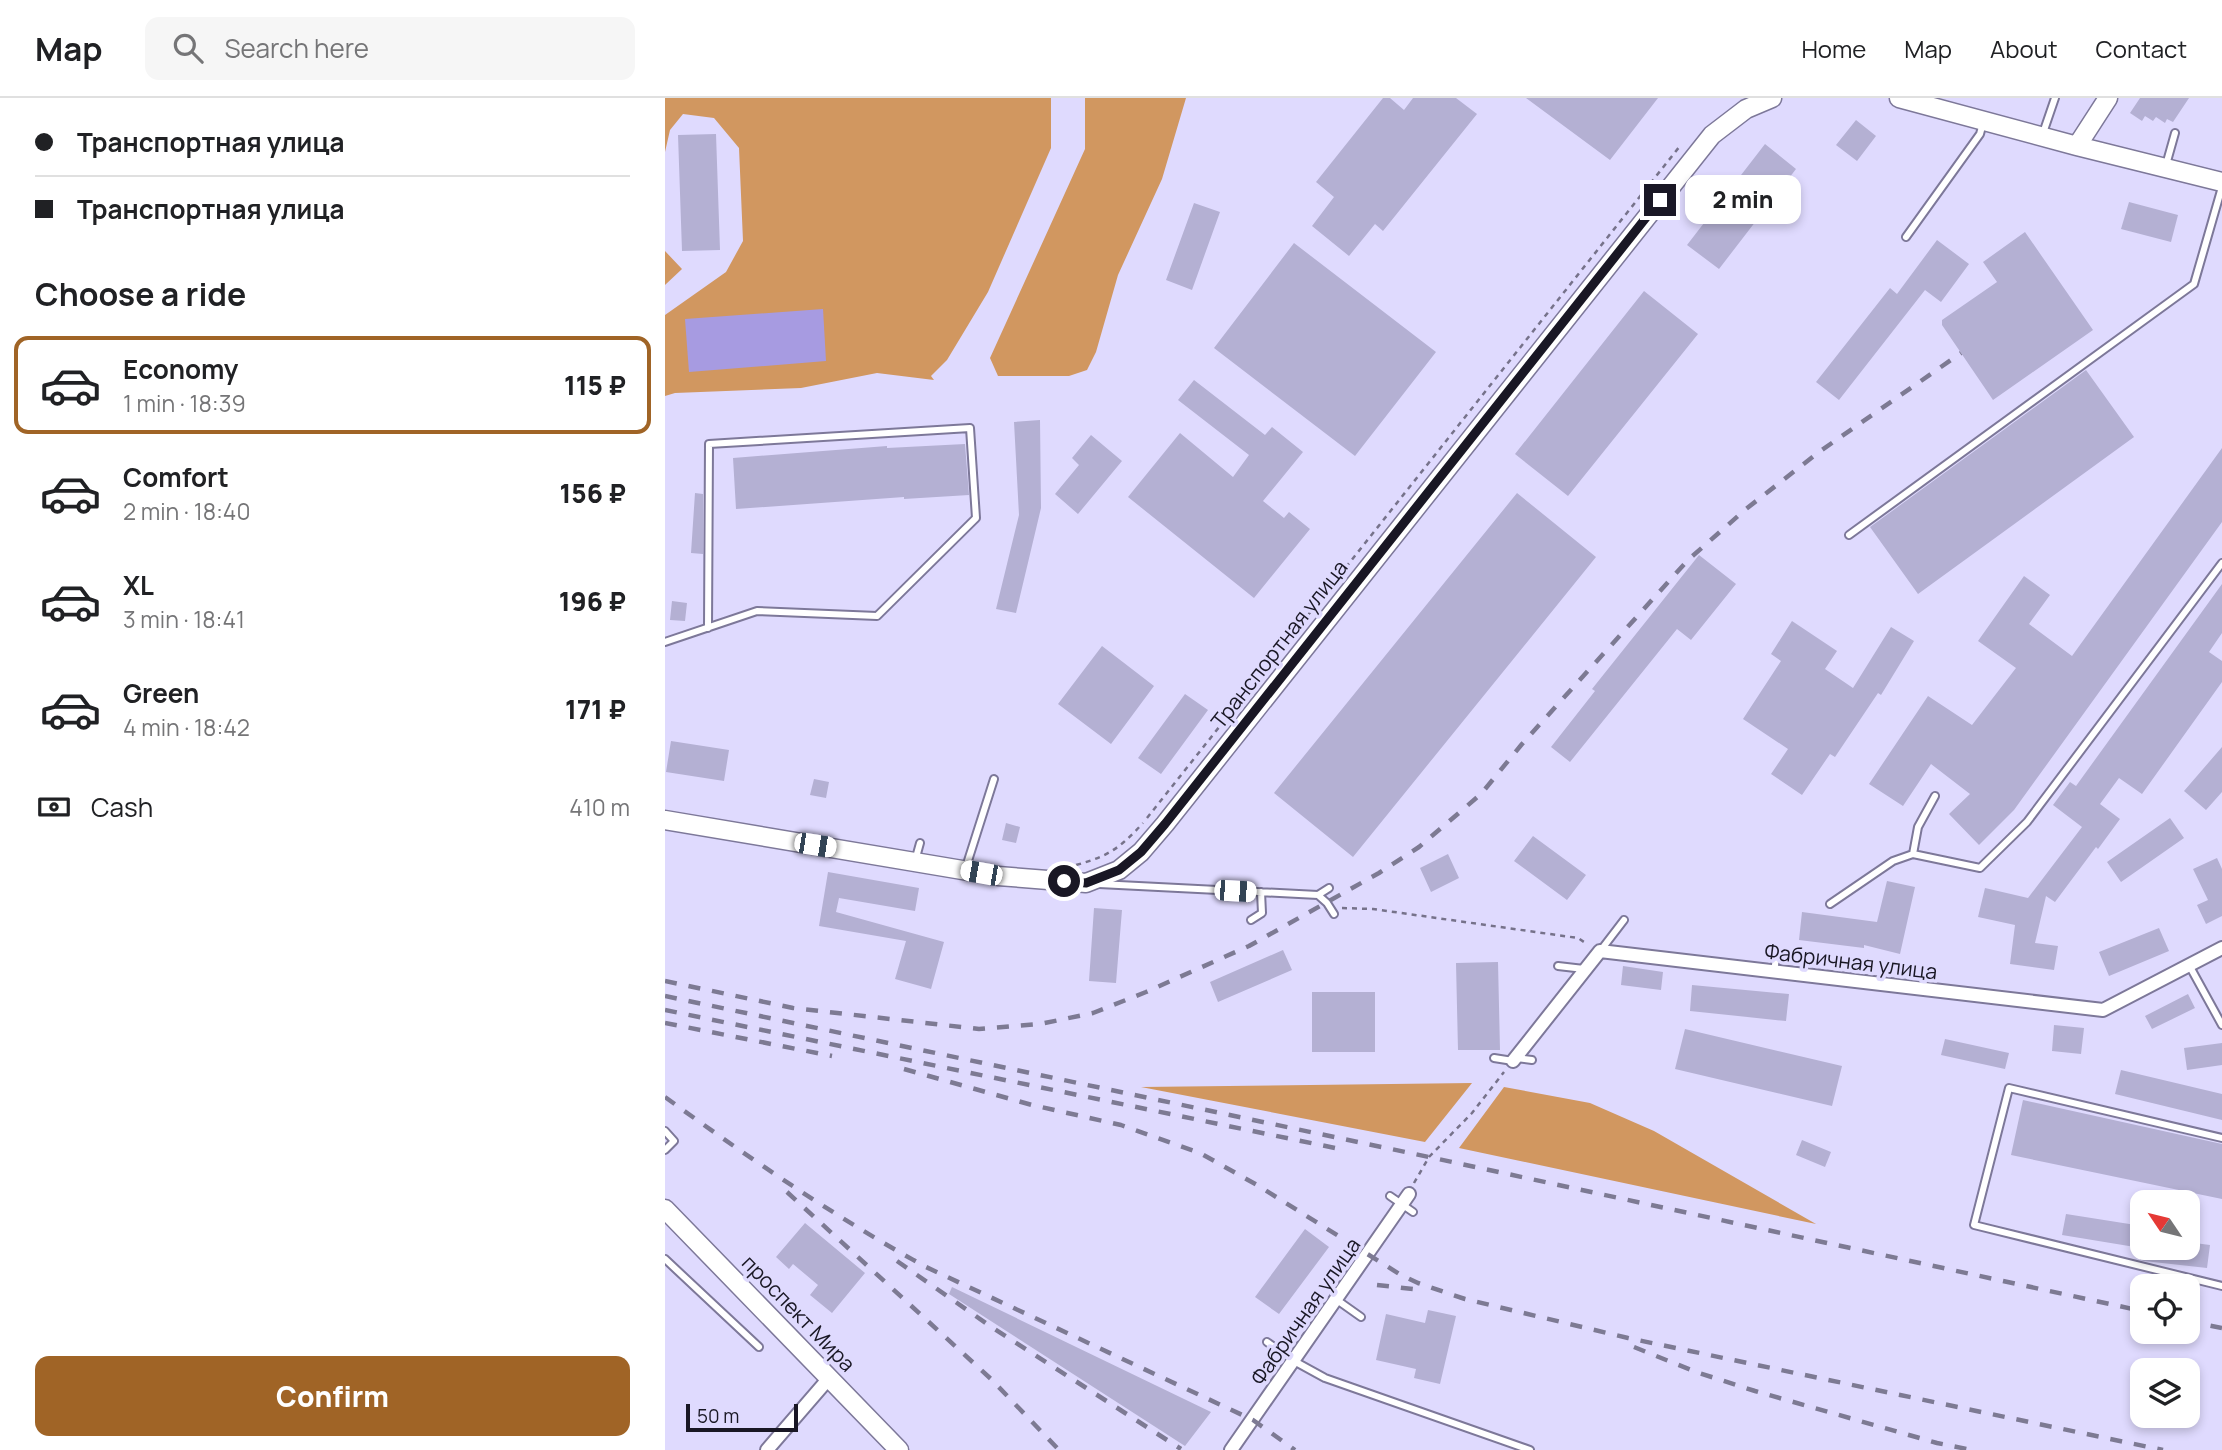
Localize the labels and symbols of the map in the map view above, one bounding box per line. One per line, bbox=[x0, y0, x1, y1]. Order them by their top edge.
callout: 2 min bbox=[1685, 176, 1800, 224]
route end bbox=[1644, 184, 1676, 216]
street label: Транспортная улица bbox=[1204, 554, 1354, 734]
car bbox=[793, 831, 838, 859]
car bbox=[959, 859, 1004, 887]
route start bbox=[1048, 865, 1080, 897]
car bbox=[1214, 879, 1257, 903]
street label: Фабричная улица bbox=[1763, 937, 1939, 985]
north arrow bbox=[2130, 1190, 2200, 1260]
street label: Фабричная улица bbox=[1244, 1232, 1366, 1390]
street label: проспект Мира bbox=[736, 1249, 862, 1377]
scale bar bbox=[686, 1401, 798, 1433]

